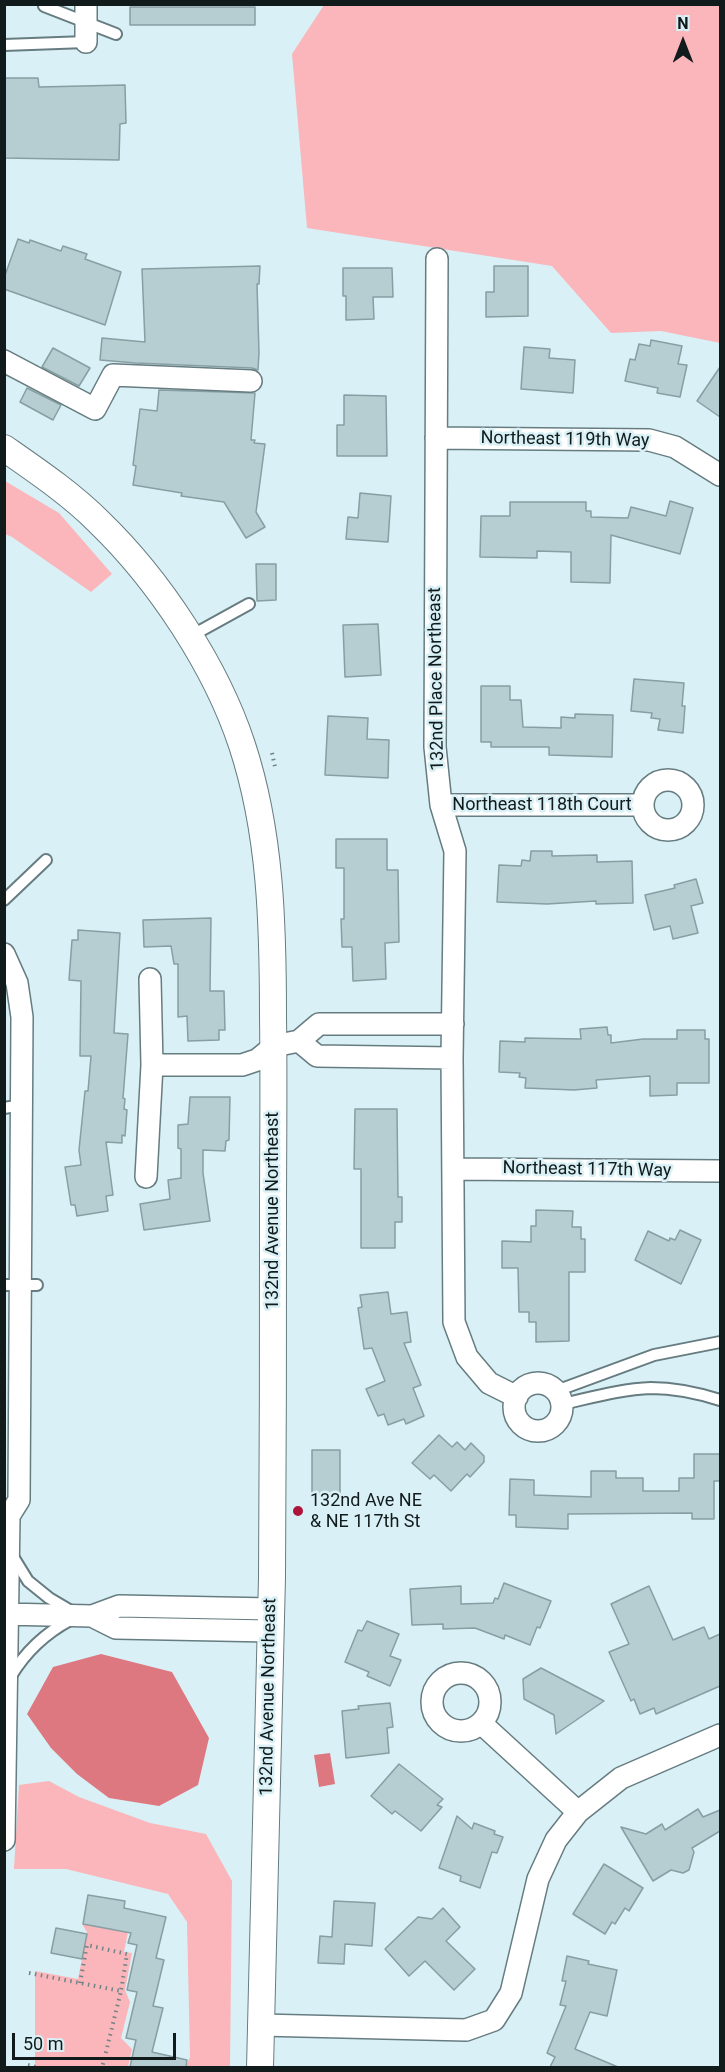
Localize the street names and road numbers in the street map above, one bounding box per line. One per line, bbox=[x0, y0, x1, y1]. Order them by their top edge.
street label: Northeast 119th Way bbox=[480, 428, 650, 452]
street label: 132nd Place Northeast bbox=[425, 587, 449, 771]
street label: Northeast 118th Court bbox=[452, 794, 632, 816]
street label: 132nd Avenue Northeast bbox=[262, 1112, 284, 1310]
street label: Northeast 117th Way bbox=[502, 1158, 672, 1182]
street label: 132nd Avenue Northeast bbox=[256, 1598, 282, 1796]

